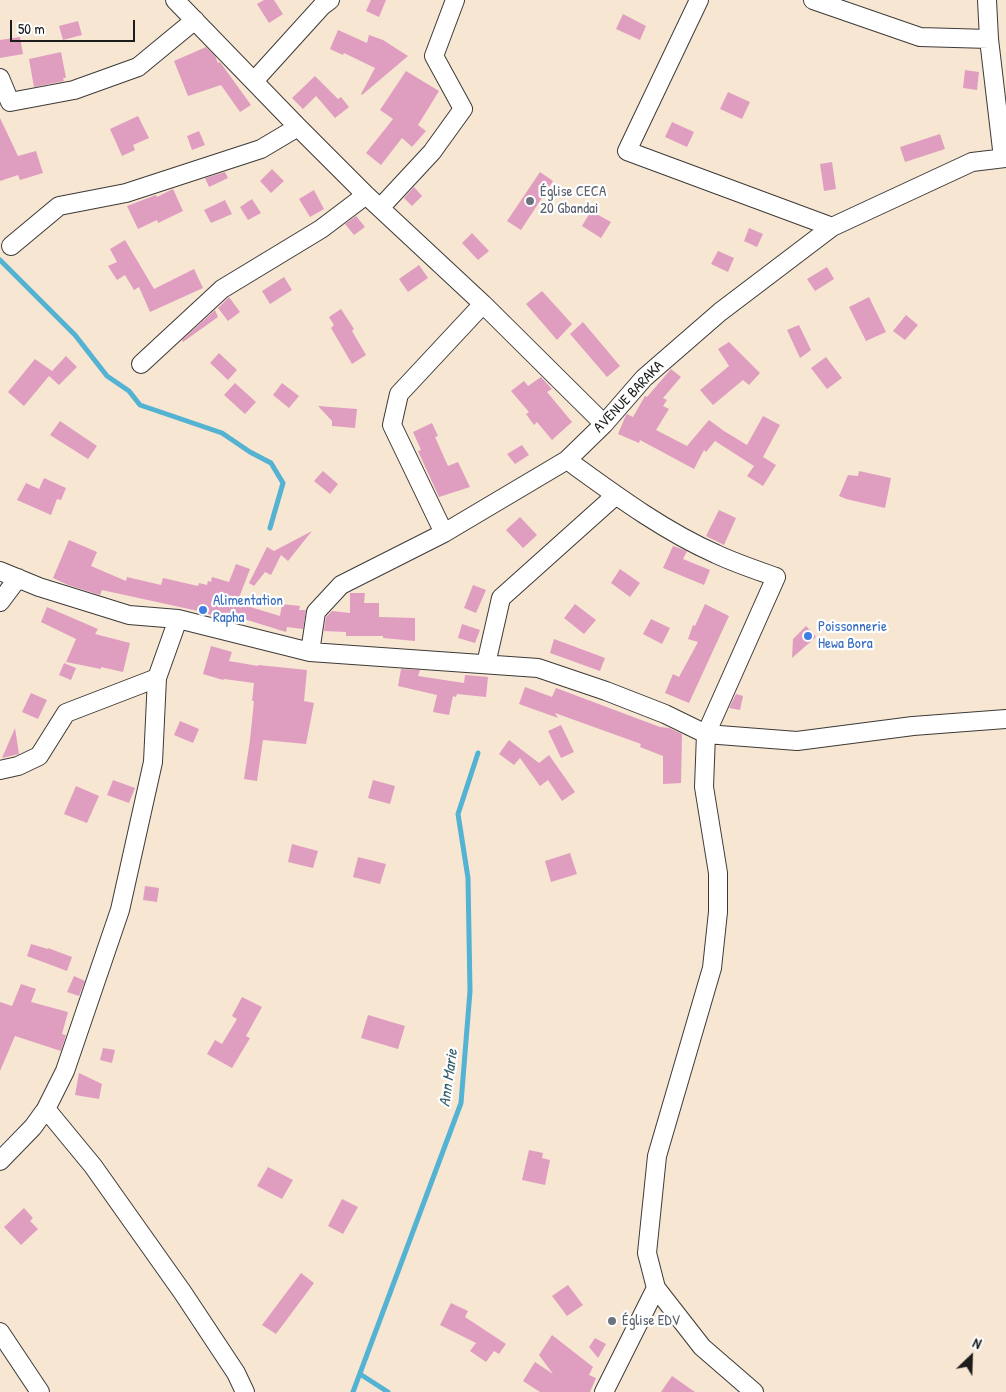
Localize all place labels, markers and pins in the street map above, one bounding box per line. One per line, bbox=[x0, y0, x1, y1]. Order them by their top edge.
place label: Église CECA 20 Gbandai bbox=[540, 183, 606, 218]
marker: Église CECA 20 Gbandai bbox=[524, 195, 536, 207]
place label: Alimentation Rapha bbox=[213, 592, 283, 627]
marker: Alimentation Rapha bbox=[197, 604, 209, 616]
place label: Poissonnerie Hewa Bora bbox=[818, 618, 887, 653]
marker: Poissonnerie Hewa Bora bbox=[802, 630, 814, 642]
place label: Église EDV bbox=[622, 1312, 680, 1330]
marker: Église EDV bbox=[606, 1315, 618, 1327]

